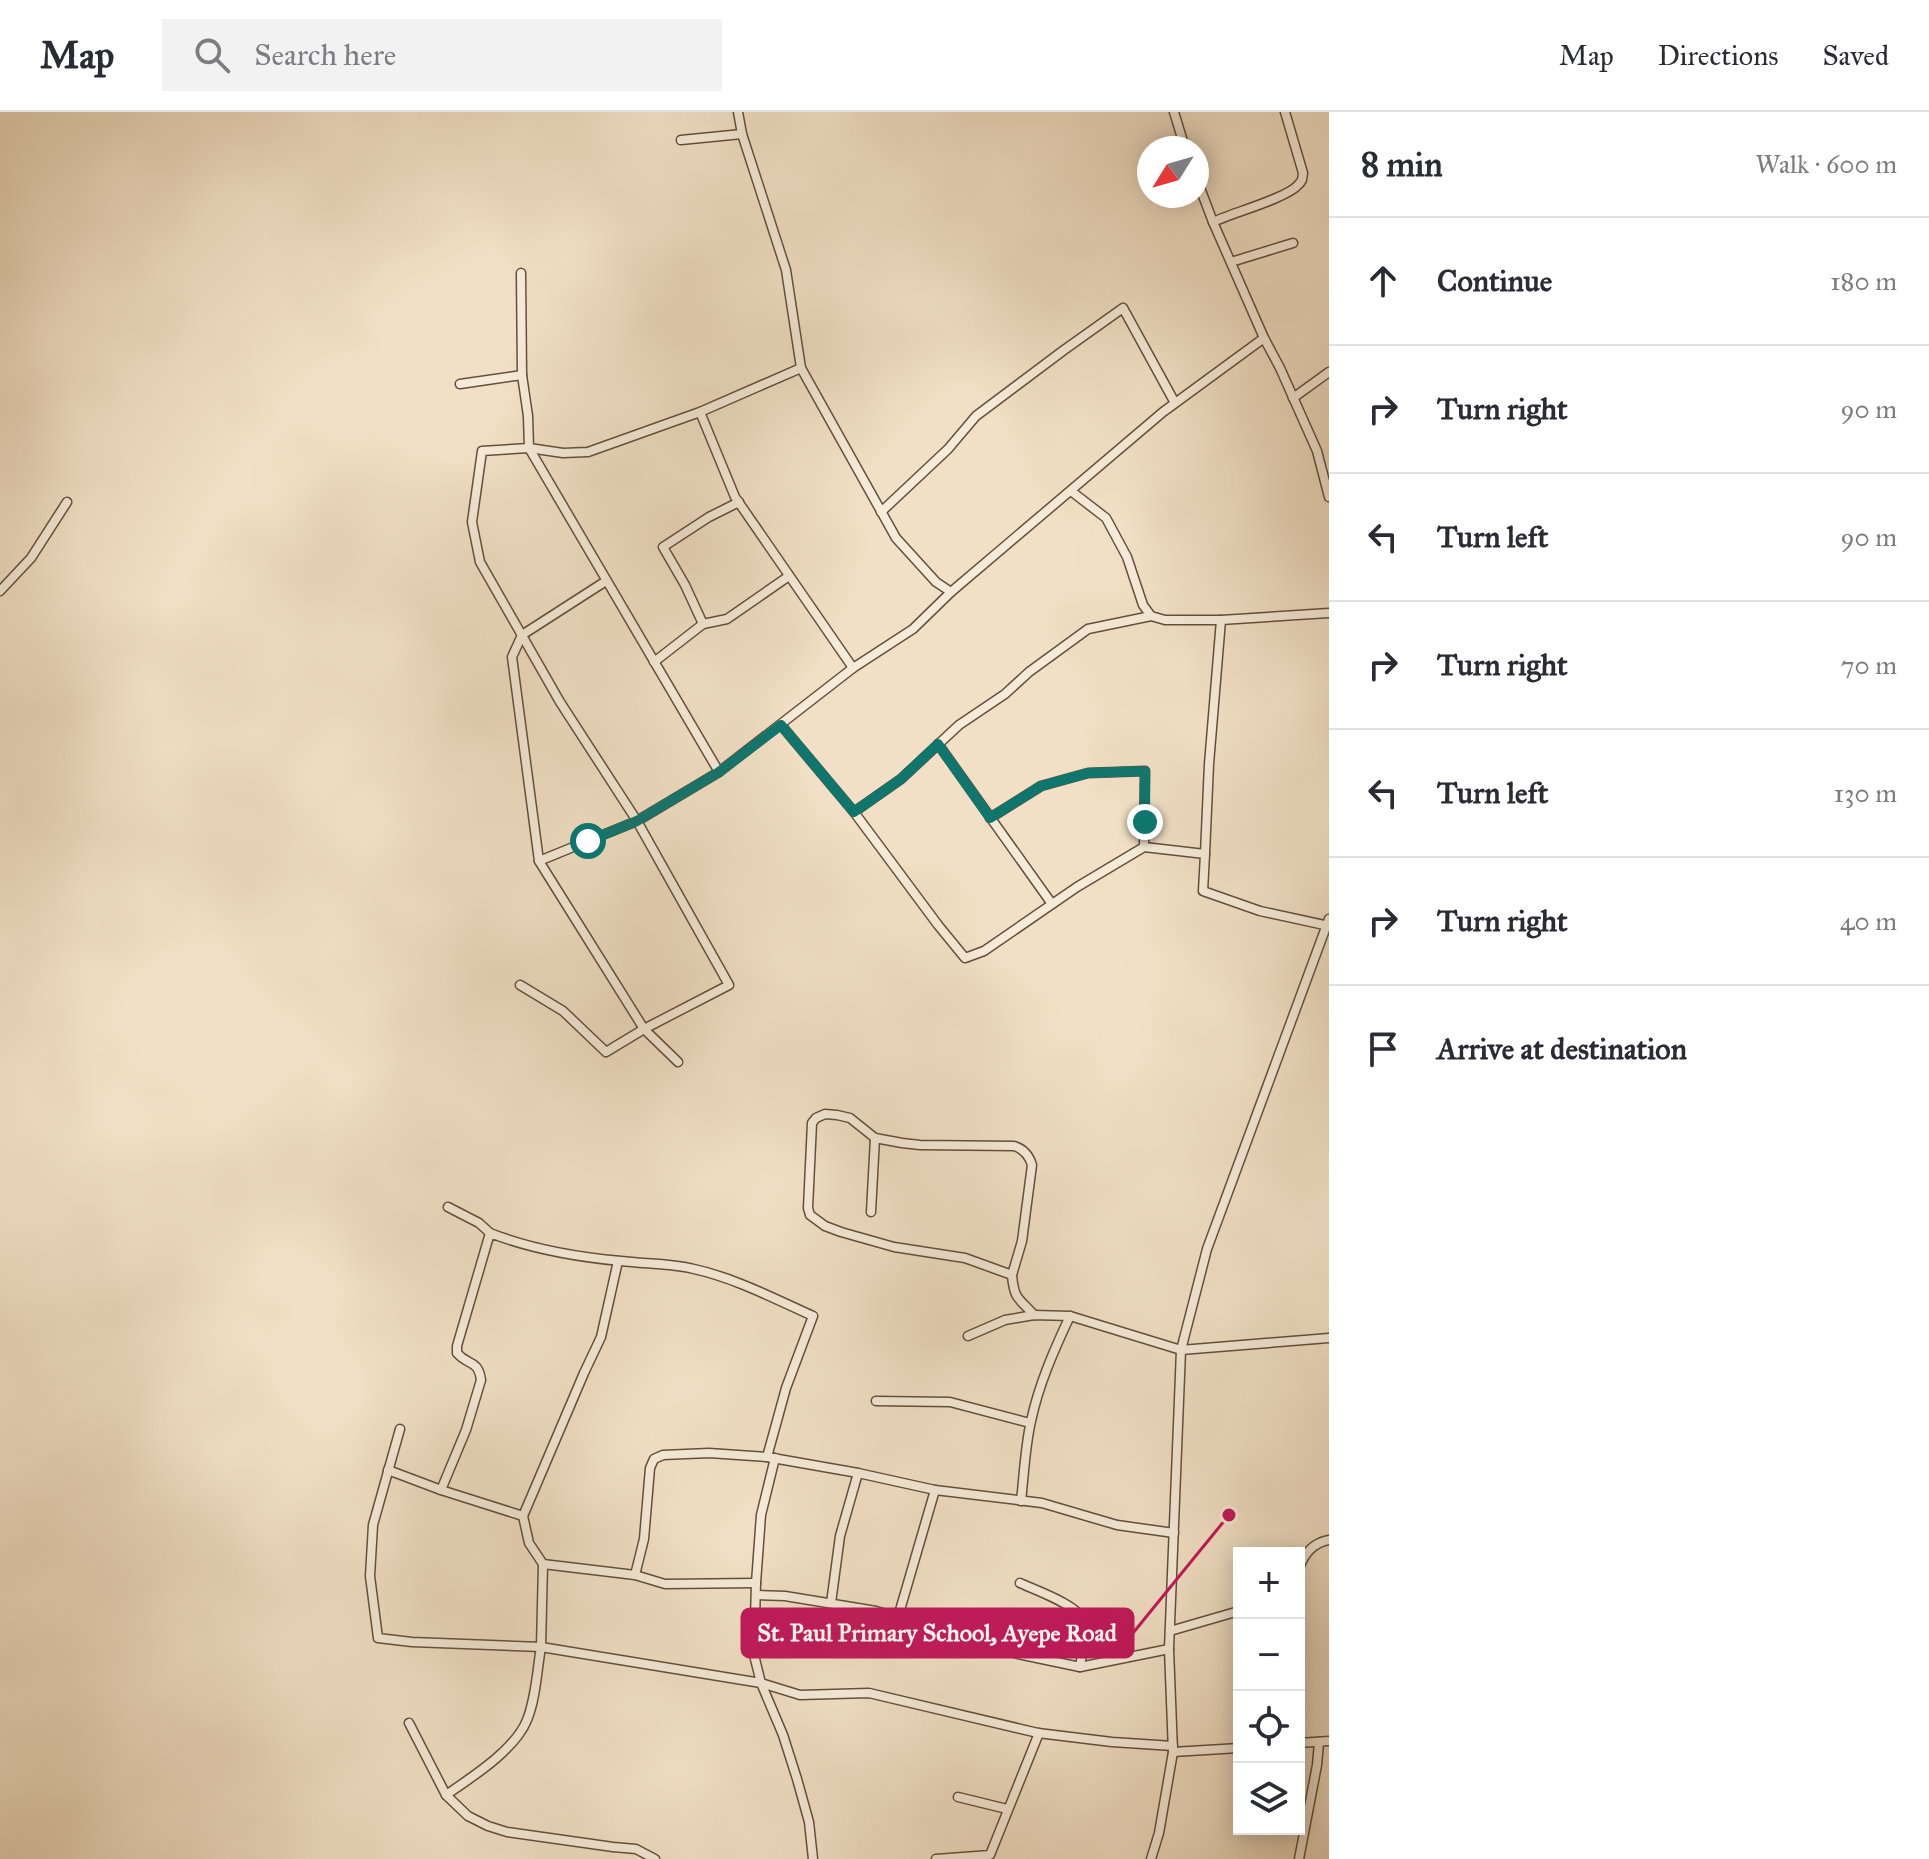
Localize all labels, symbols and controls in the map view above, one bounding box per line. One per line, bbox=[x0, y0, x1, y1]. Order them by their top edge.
search box bbox=[162, 19, 722, 91]
text: Map bbox=[40, 32, 114, 78]
icon: search bbox=[190, 33, 234, 77]
text: Search here bbox=[254, 37, 396, 73]
text: Map bbox=[1559, 38, 1614, 73]
text: Directions bbox=[1658, 38, 1779, 73]
text: Saved bbox=[1823, 38, 1889, 73]
north arrow bbox=[1137, 136, 1209, 208]
text: 8 min bbox=[1361, 144, 1443, 185]
text: Walk · 600 m bbox=[1756, 148, 1897, 180]
icon: ahead bbox=[1361, 259, 1405, 303]
text: Continue bbox=[1437, 263, 1552, 299]
text: 180 m bbox=[1830, 265, 1897, 297]
icon: right bbox=[1361, 387, 1405, 431]
text: Turn right bbox=[1437, 391, 1568, 427]
text: 90 m bbox=[1840, 393, 1897, 425]
icon: left bbox=[1361, 515, 1405, 559]
text: Turn left bbox=[1437, 519, 1548, 555]
text: 90 m bbox=[1840, 521, 1897, 553]
icon: right bbox=[1361, 643, 1405, 687]
text: Turn right bbox=[1437, 647, 1568, 683]
text: 70 m bbox=[1841, 649, 1897, 681]
icon: left bbox=[1361, 771, 1405, 815]
text: Turn left bbox=[1437, 775, 1548, 811]
text: 130 m bbox=[1834, 777, 1897, 809]
route end bbox=[1127, 804, 1163, 840]
route start bbox=[570, 823, 606, 859]
icon: right bbox=[1361, 899, 1405, 943]
text: Turn right bbox=[1437, 903, 1568, 939]
text: 40 m bbox=[1840, 905, 1897, 937]
icon: arrive bbox=[1361, 1027, 1405, 1071]
text: Arrive at destination bbox=[1437, 1031, 1687, 1067]
map controls bbox=[1233, 1547, 1305, 1835]
button: + bbox=[1233, 1547, 1305, 1619]
callout: St. Paul Primary School, Ayepe Road bbox=[742, 1609, 1133, 1657]
text: St. Paul Primary School, Ayepe Road bbox=[757, 1618, 1118, 1648]
button: − bbox=[1233, 1619, 1305, 1691]
button: locate bbox=[1233, 1691, 1305, 1763]
button: layers bbox=[1233, 1763, 1305, 1835]

